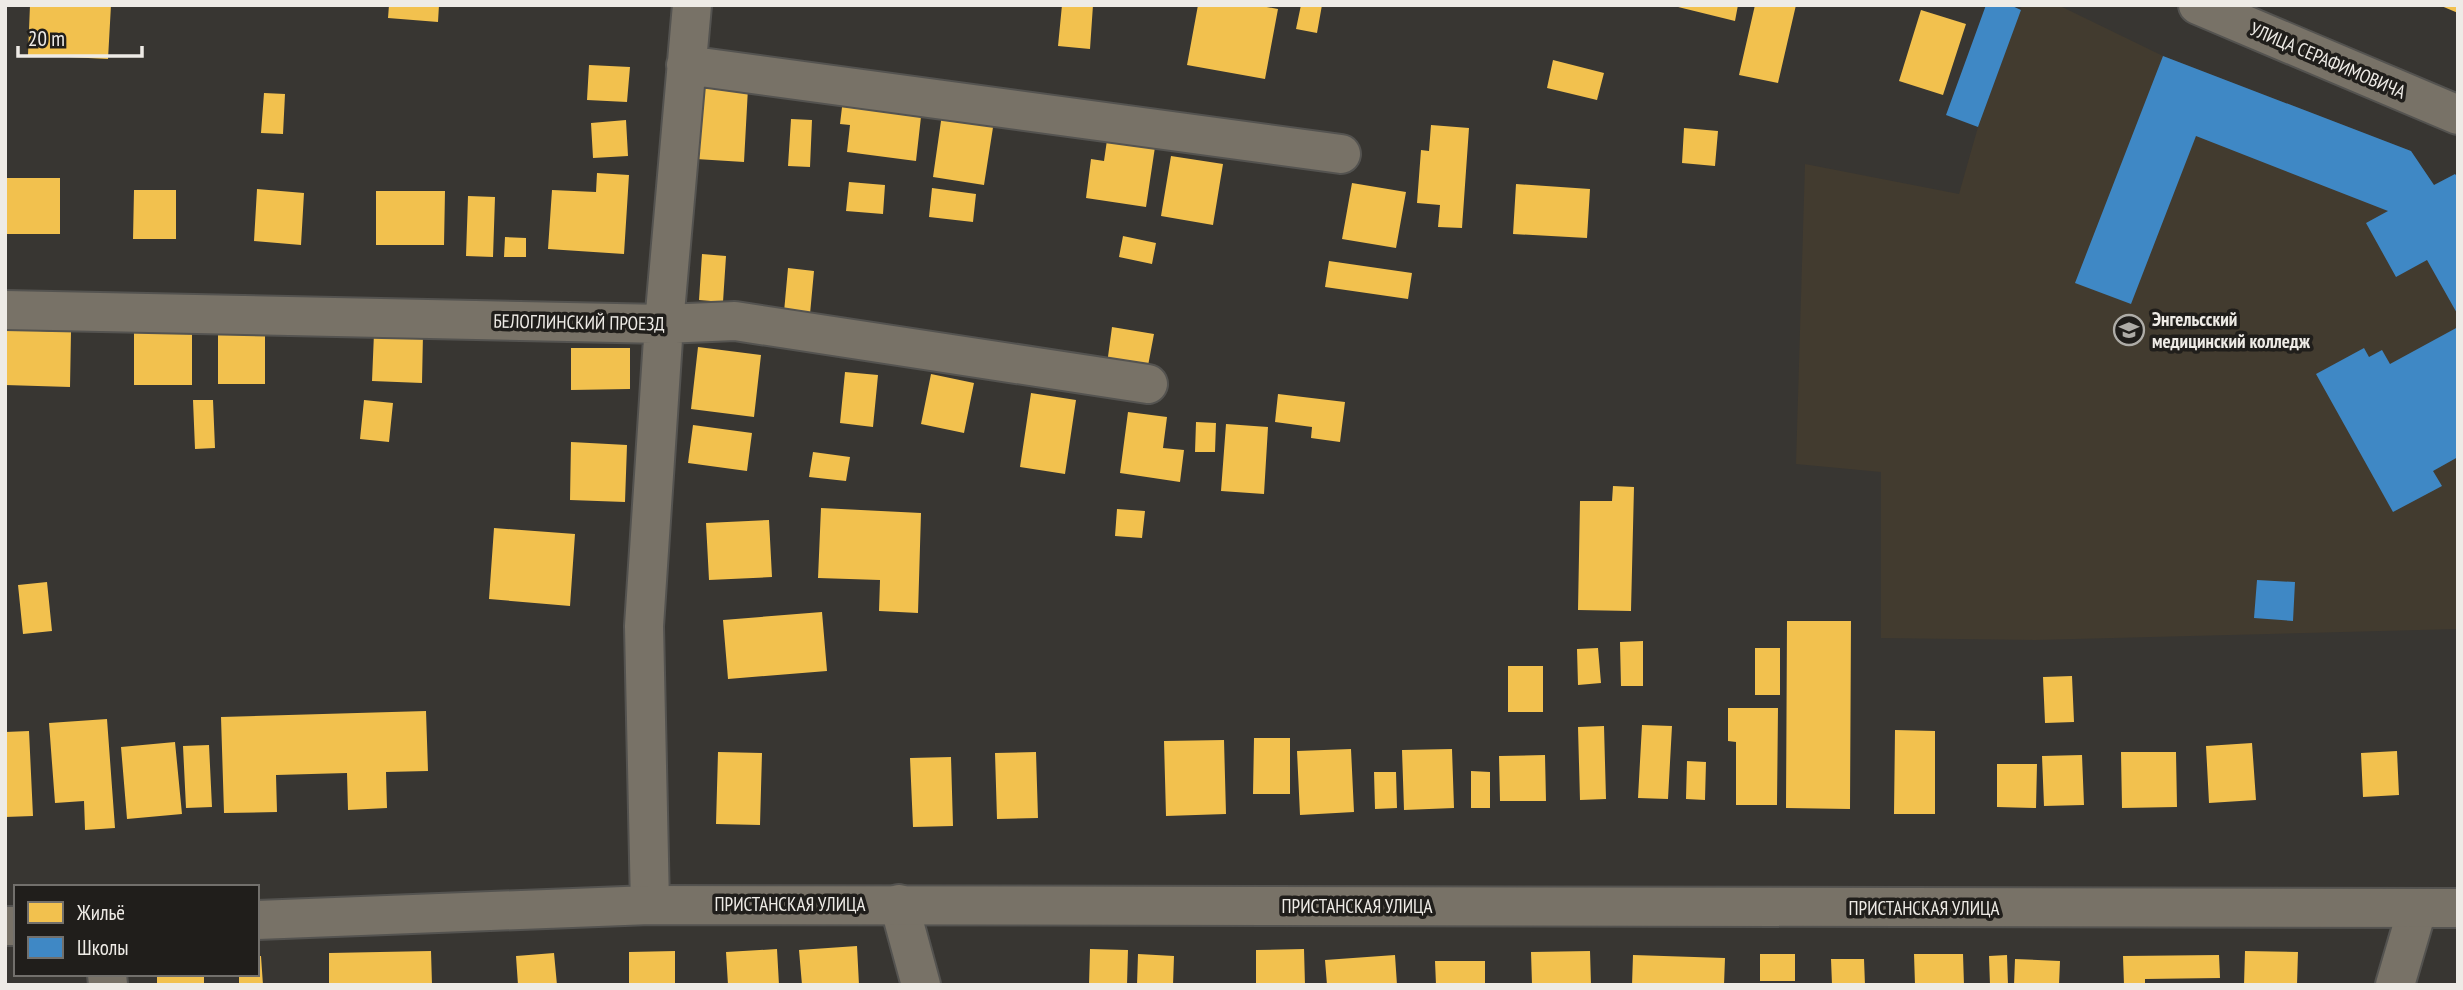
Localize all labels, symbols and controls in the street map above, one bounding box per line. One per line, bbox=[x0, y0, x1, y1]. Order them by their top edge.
scale bar bbox=[18, 14, 142, 58]
street label: УЛИЦА СЕРАФИМОВИЧА bbox=[2247, 16, 2409, 104]
text: 20 m bbox=[28, 25, 65, 52]
place label: Энгельсский медицинский колледж bbox=[2152, 307, 2311, 353]
street label: БЕЛОГЛИНСКИЙ ПРОЕЗД bbox=[493, 309, 665, 335]
school or university icon: Энгельсский медицинский колледж bbox=[2112, 313, 2146, 347]
legend bbox=[14, 885, 259, 976]
street label: ПРИСТАНСКАЯ УЛИЦА bbox=[715, 892, 865, 916]
street label: ПРИСТАНСКАЯ УЛИЦА bbox=[1282, 894, 1432, 918]
street label: ПРИСТАНСКАЯ УЛИЦА bbox=[1849, 896, 1999, 920]
text: Жильё bbox=[76, 899, 125, 926]
text: Школы bbox=[77, 934, 129, 961]

